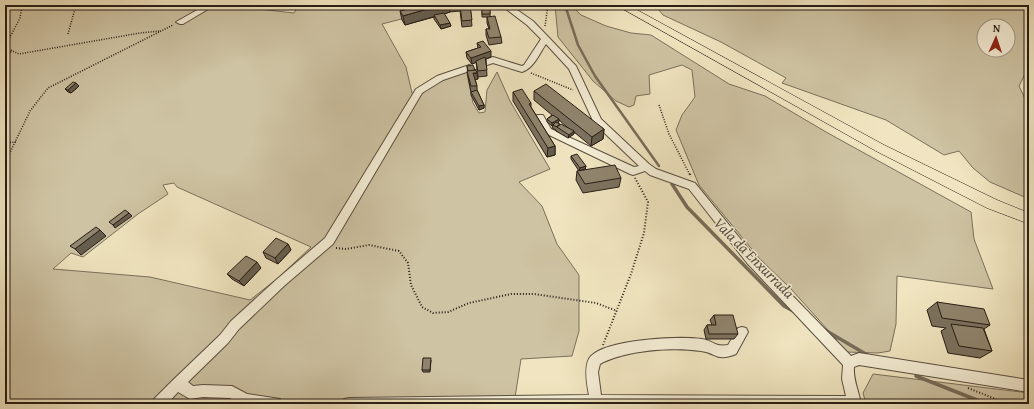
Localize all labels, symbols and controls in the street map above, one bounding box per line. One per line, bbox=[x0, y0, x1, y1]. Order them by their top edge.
north arrow bbox=[976, 18, 1016, 58]
text: N bbox=[992, 20, 1001, 36]
water label: Vala da Enxurrada bbox=[709, 212, 800, 303]

